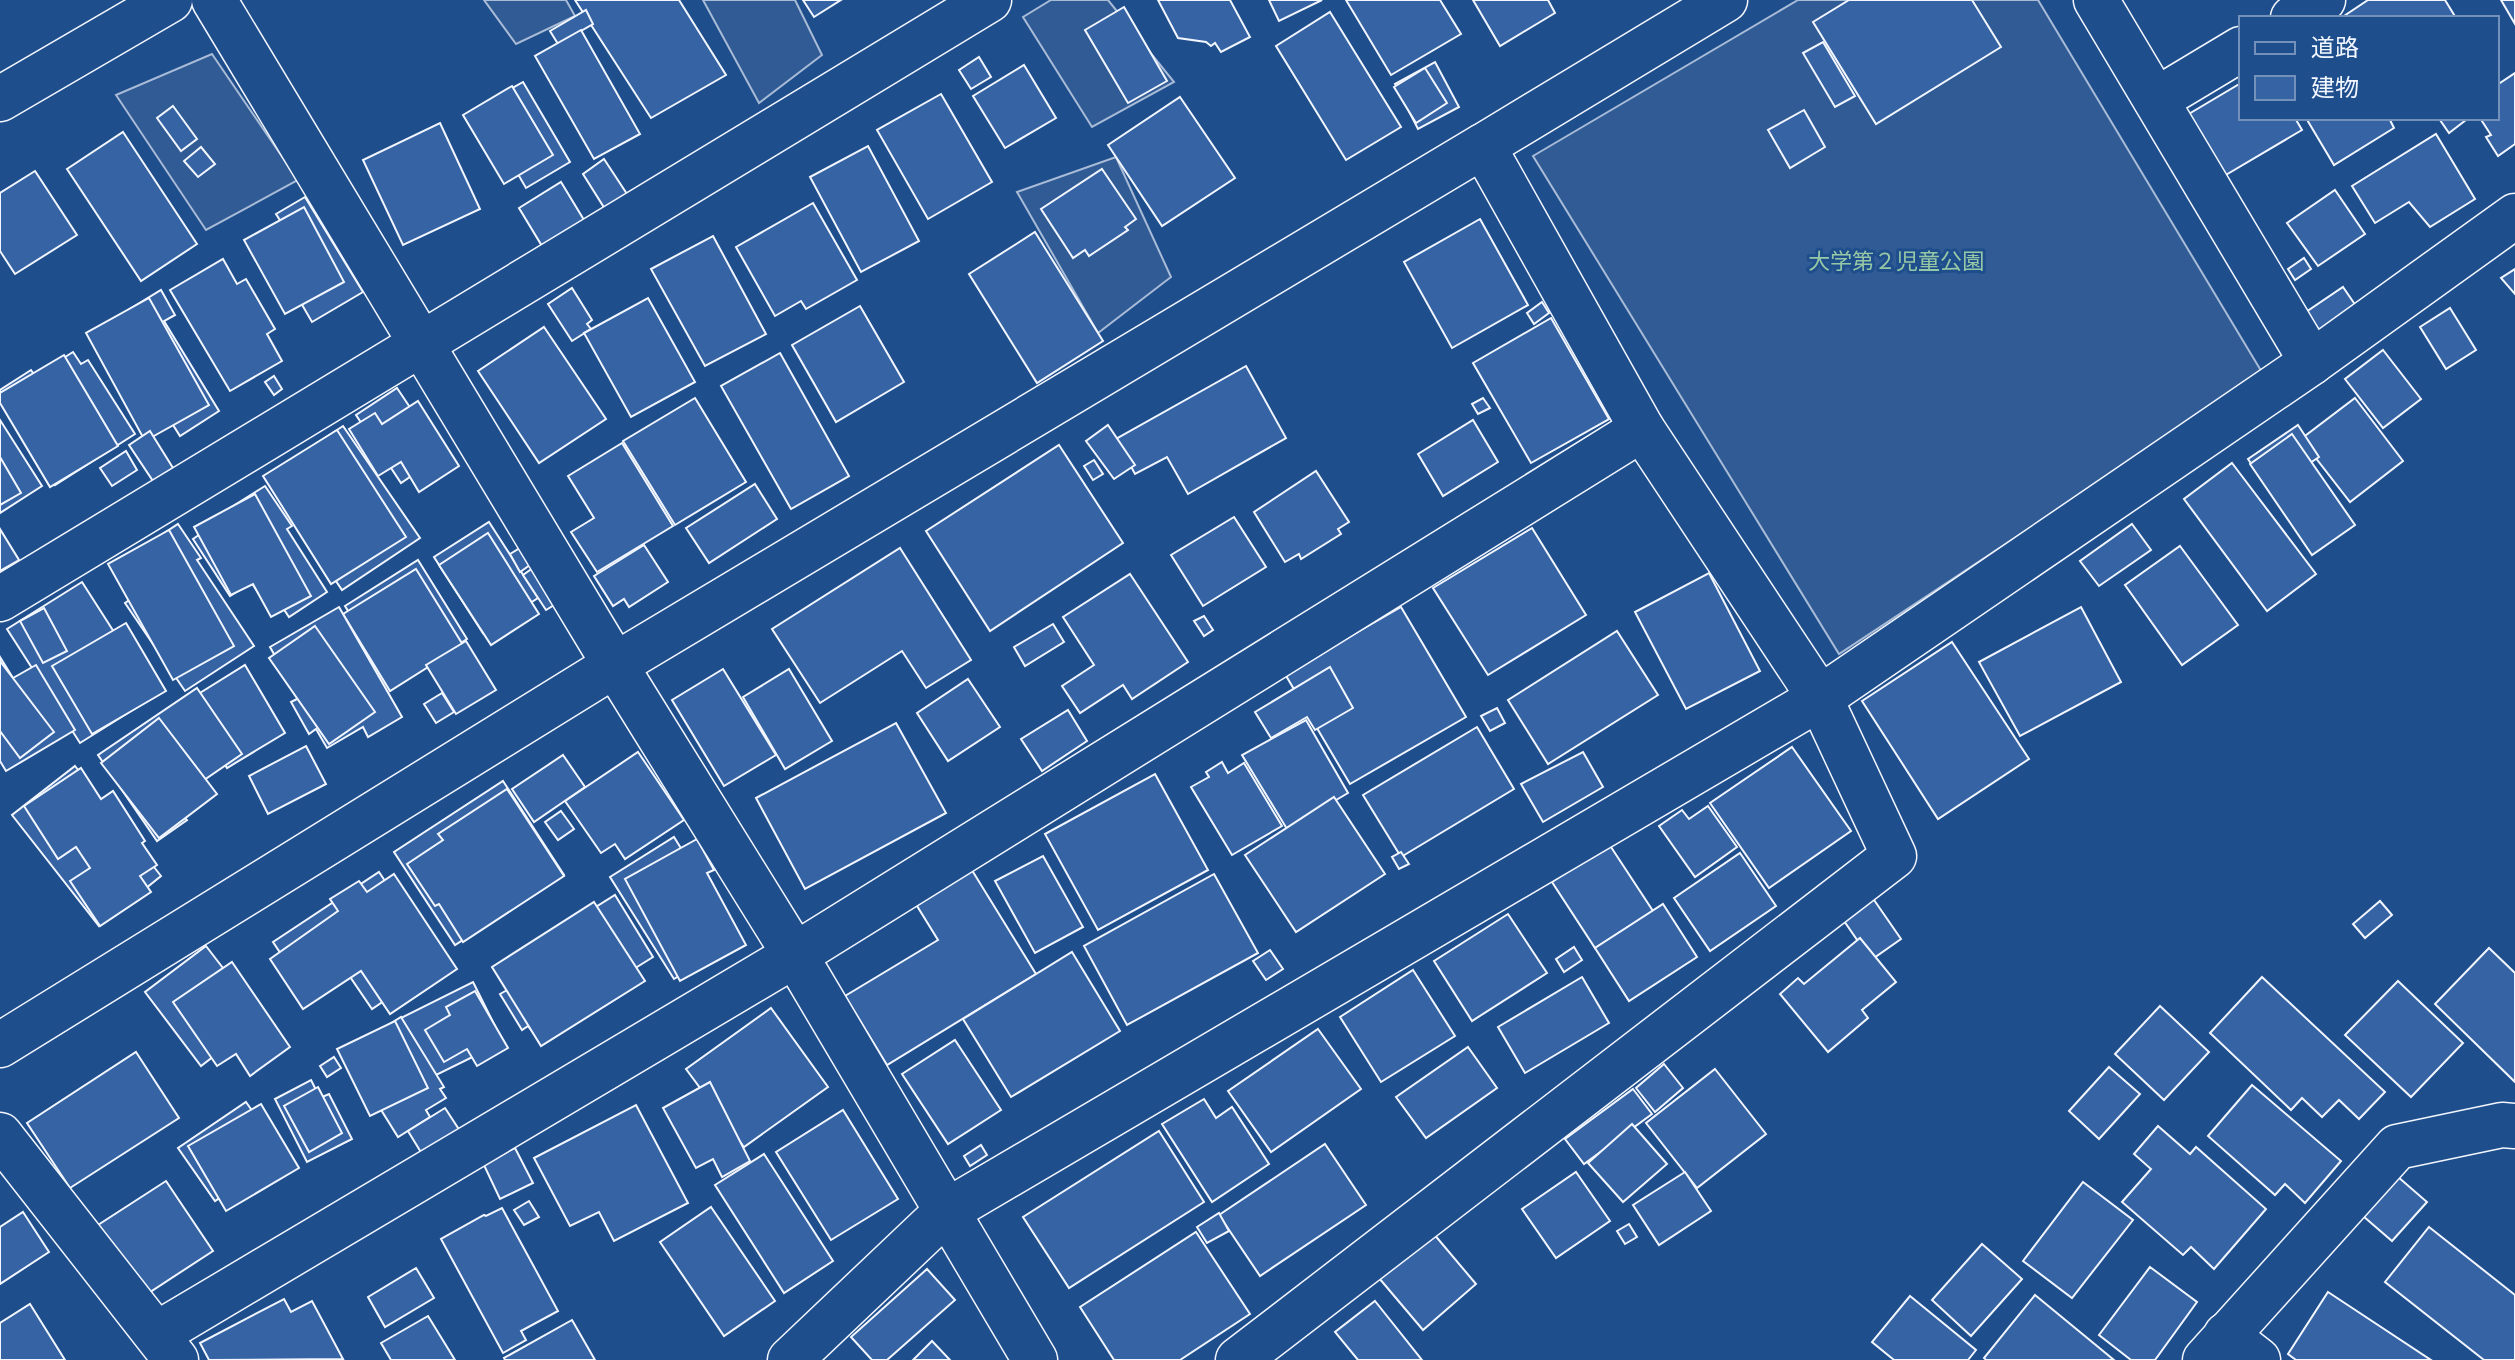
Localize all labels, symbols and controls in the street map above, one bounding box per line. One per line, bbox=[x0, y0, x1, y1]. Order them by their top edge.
legend bbox=[2239, 16, 2499, 120]
text: 道路 bbox=[2311, 32, 2359, 61]
text: 建物 bbox=[2311, 72, 2359, 101]
park label: 大学第２児童公園 bbox=[1808, 247, 1984, 273]

